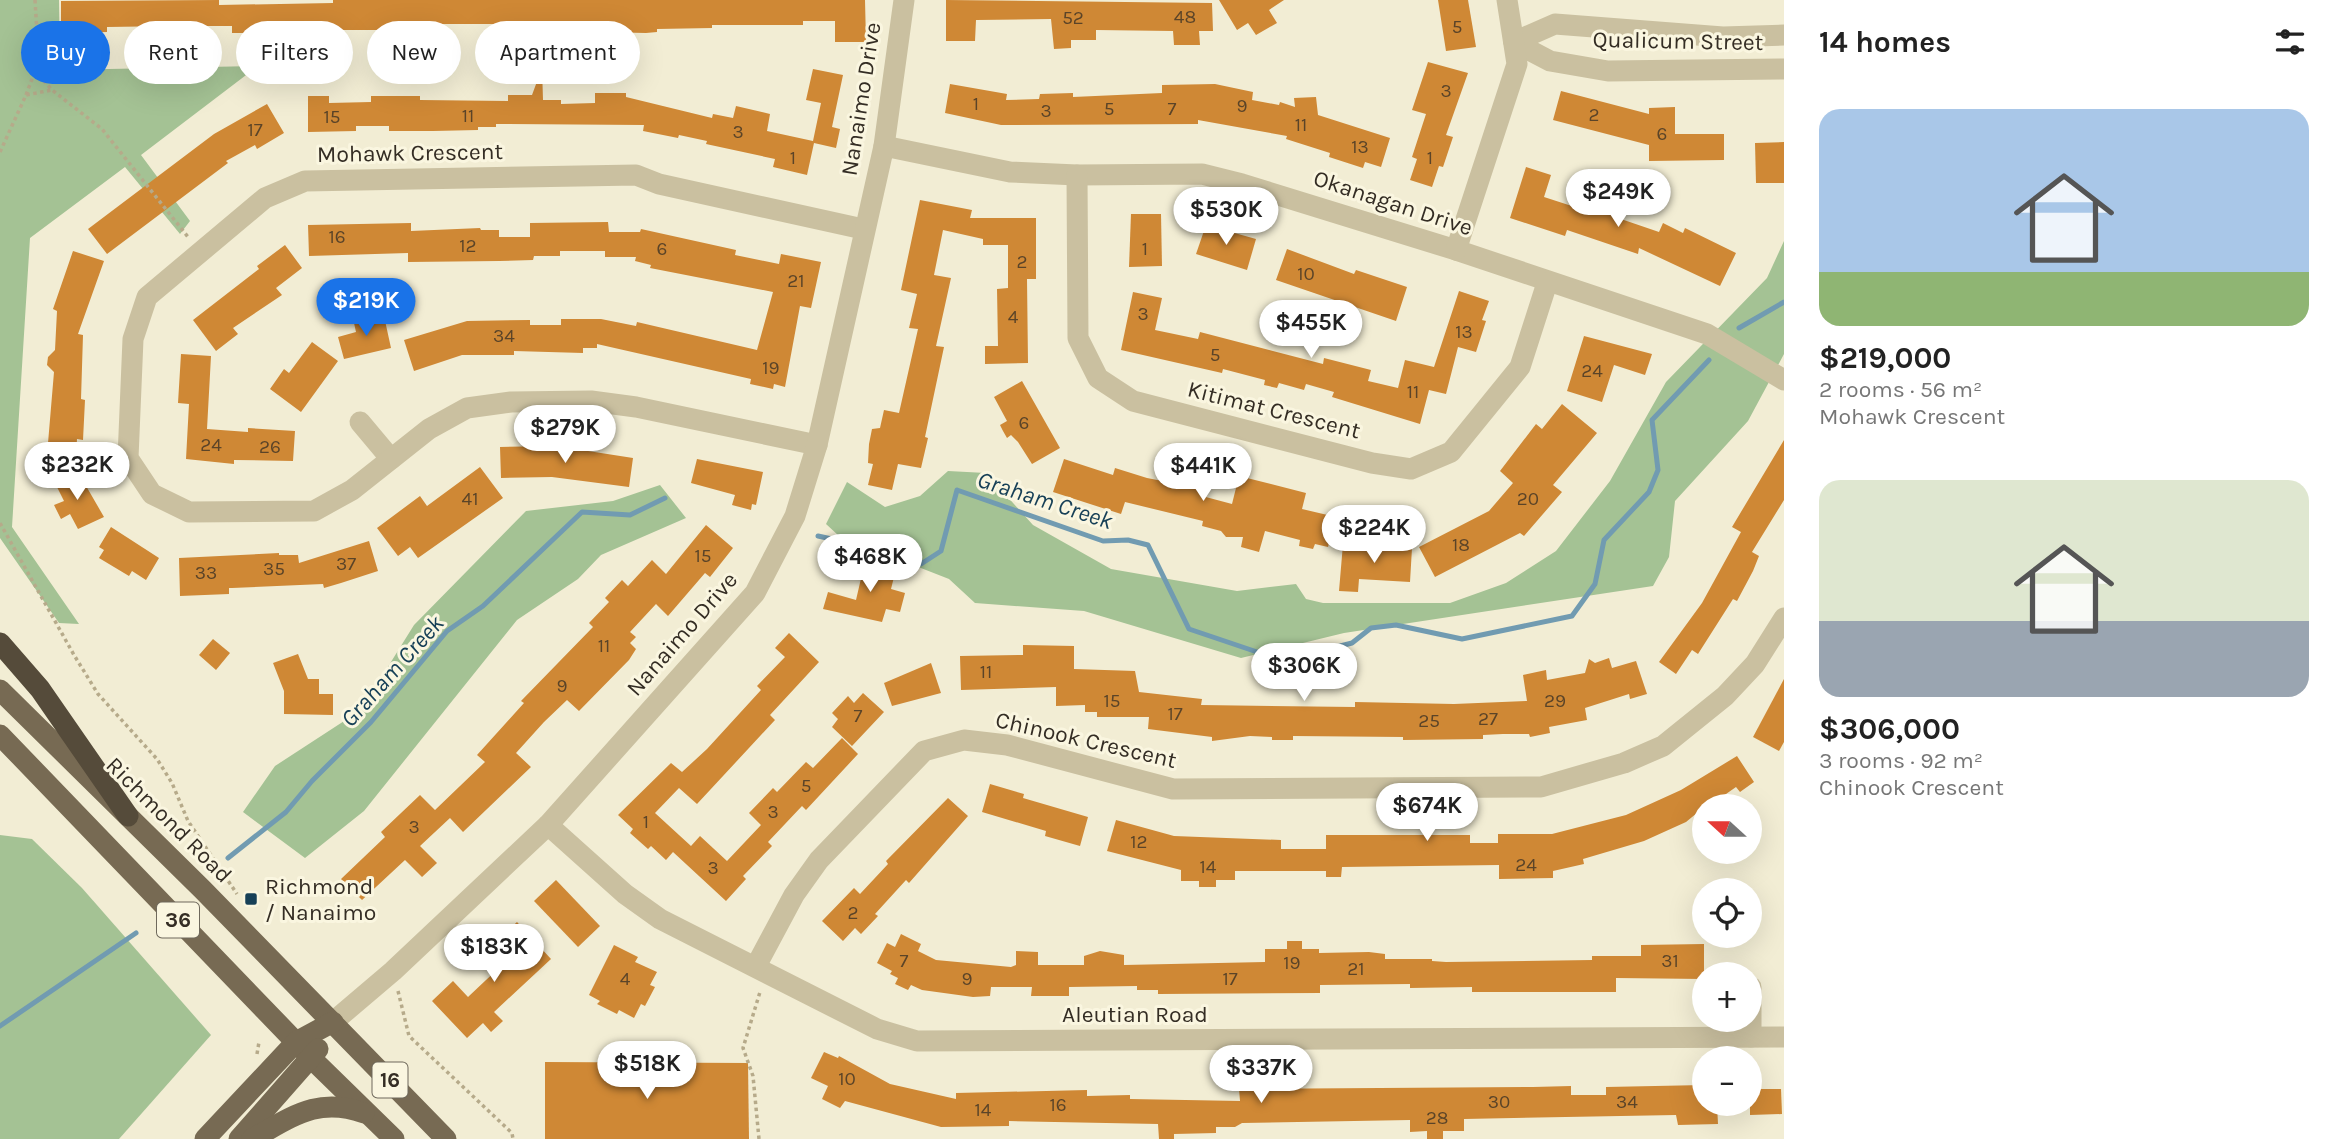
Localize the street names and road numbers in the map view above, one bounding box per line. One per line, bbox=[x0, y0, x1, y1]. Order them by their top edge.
street label: Nanaimo Drive bbox=[836, 20, 886, 178]
street label: Qualicum Street bbox=[1592, 26, 1764, 56]
street label: Mohawk Crescent bbox=[317, 138, 504, 168]
street label: Okanagan Drive bbox=[1310, 165, 1476, 241]
street label: Kitimat Crescent bbox=[1185, 375, 1364, 445]
street label: Nanaimo Drive bbox=[621, 567, 743, 701]
street label: Chinook Crescent bbox=[993, 706, 1179, 774]
street label: Richmond Road bbox=[101, 752, 237, 888]
road number: 36 bbox=[157, 902, 199, 937]
street label: Aleutian Road bbox=[1062, 1001, 1208, 1028]
road number: 16 bbox=[372, 1062, 408, 1098]

